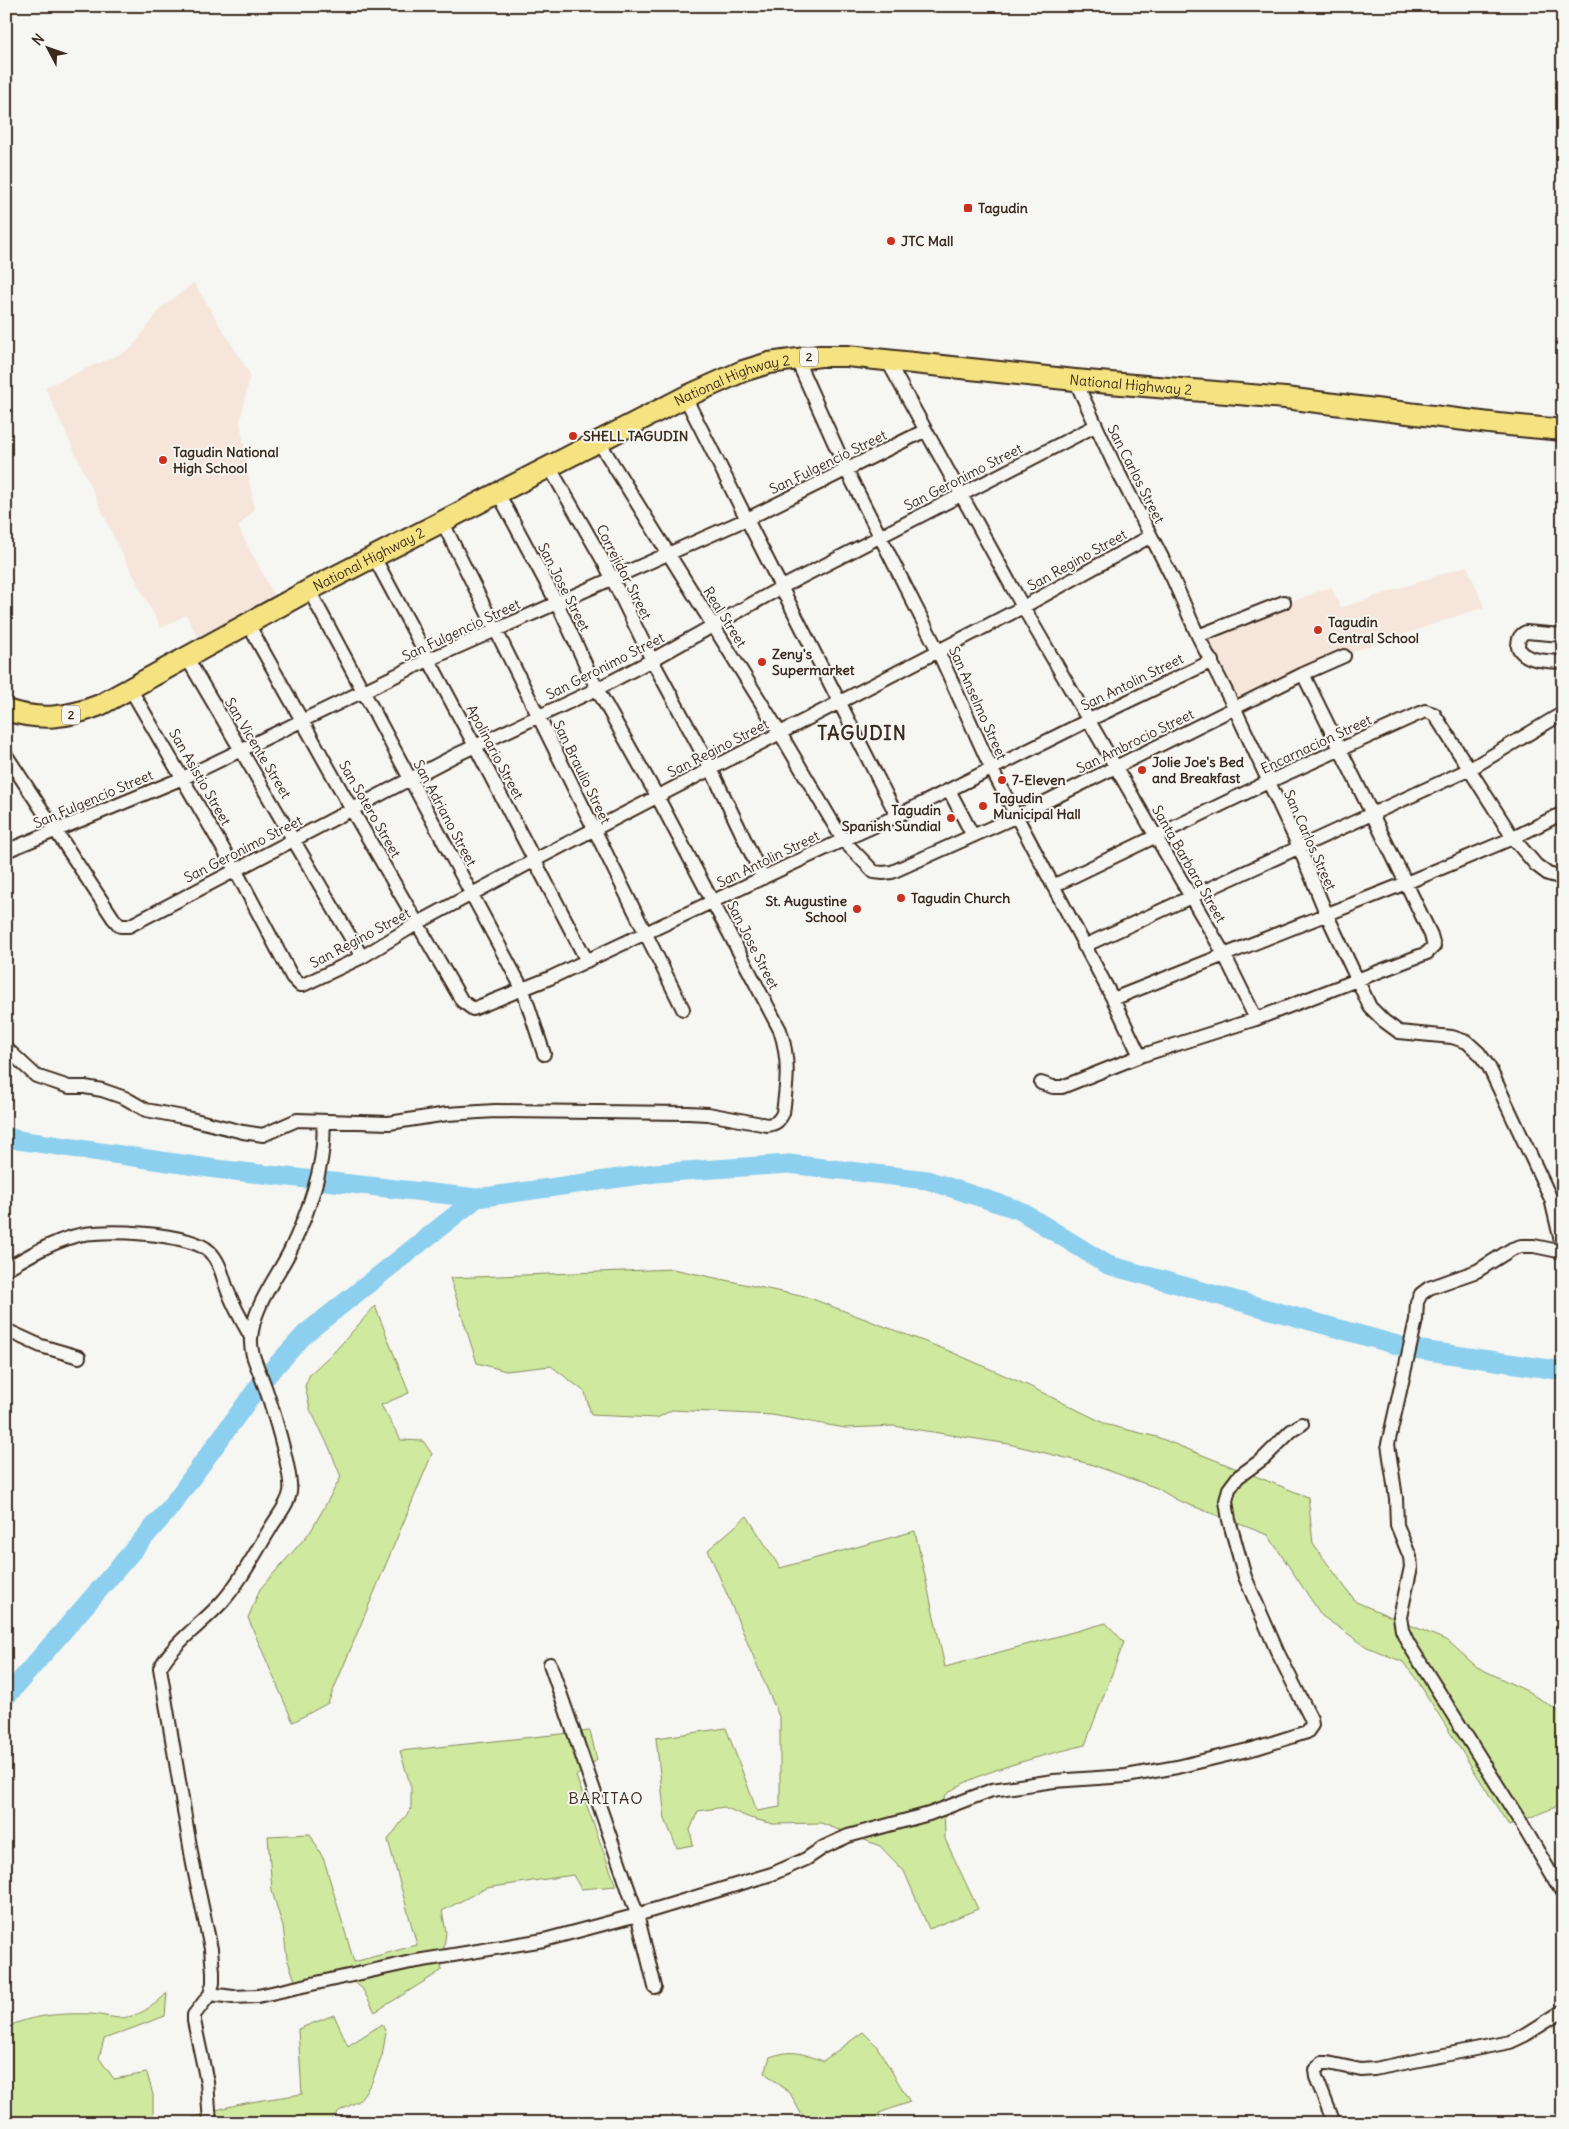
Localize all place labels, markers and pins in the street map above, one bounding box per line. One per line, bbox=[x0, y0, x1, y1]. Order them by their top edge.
place label: Tagudin bbox=[978, 199, 1028, 217]
marker: Tagudin bbox=[962, 202, 974, 214]
place label: JTC Mall bbox=[901, 232, 953, 250]
marker: JTC Mall bbox=[885, 235, 897, 247]
place label: SHELL TAGUDIN bbox=[583, 427, 688, 445]
marker: SHELL TAGUDIN bbox=[567, 430, 579, 442]
place label: Tagudin National High School bbox=[173, 443, 279, 477]
marker: Tagudin National High School bbox=[157, 454, 169, 466]
place label: Tagudin Central School bbox=[1328, 613, 1419, 647]
marker: Tagudin Central School bbox=[1312, 624, 1324, 636]
place label: Zeny's Supermarket bbox=[772, 645, 855, 679]
marker: Zeny's Supermarket bbox=[756, 656, 768, 668]
place label: Jolie Joe's Bed and Breakfast bbox=[1152, 753, 1245, 787]
marker: Jolie Joe's Bed and Breakfast bbox=[1136, 764, 1148, 776]
place label: 7-Eleven bbox=[1012, 771, 1066, 789]
marker: 7-Eleven bbox=[996, 774, 1008, 786]
place label: Tagudin Municipal Hall bbox=[993, 789, 1081, 823]
marker: Tagudin Municipal Hall bbox=[977, 800, 989, 812]
place label: Tagudin Spanish Sundial bbox=[842, 801, 941, 835]
marker: Tagudin Spanish Sundial bbox=[945, 812, 957, 824]
place label: Tagudin Church bbox=[911, 889, 1010, 907]
place label: St. Augustine School bbox=[766, 892, 847, 926]
marker: Tagudin Church bbox=[895, 892, 907, 904]
marker: St. Augustine School bbox=[851, 903, 863, 915]

